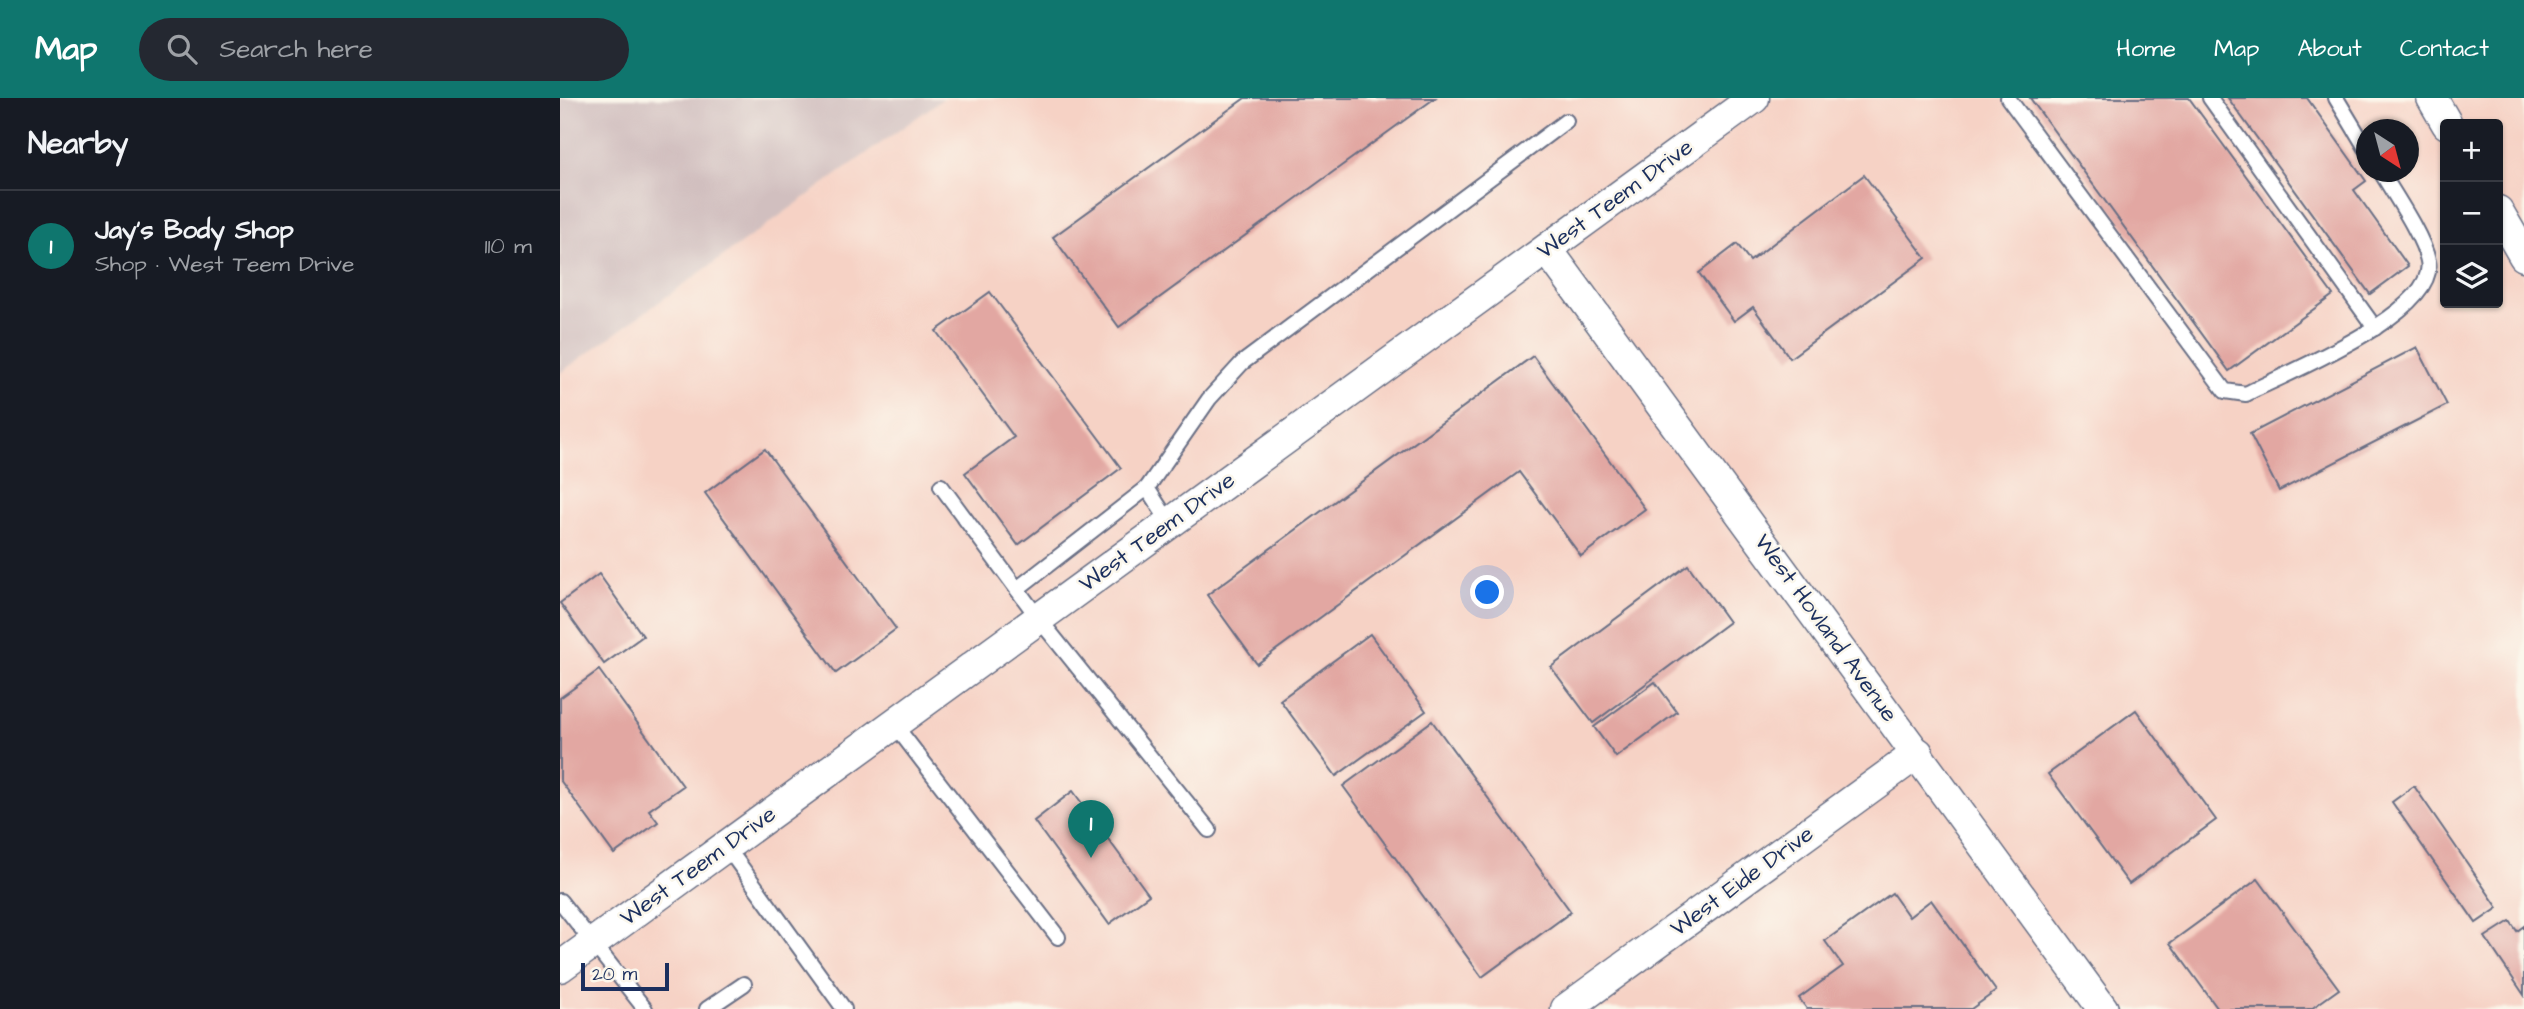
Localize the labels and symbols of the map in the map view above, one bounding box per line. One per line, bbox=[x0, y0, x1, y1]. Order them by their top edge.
north arrow bbox=[2356, 119, 2419, 182]
street label: West Teem Drive bbox=[1530, 131, 1700, 267]
street label: West Teem Drive bbox=[1072, 464, 1242, 600]
street label: West Hovland Avenue bbox=[1747, 527, 1905, 729]
your location bbox=[1470, 575, 1504, 609]
street label: West Teem Drive bbox=[613, 798, 783, 934]
pin: 1 bbox=[1068, 800, 1114, 858]
street label: West Eide Drive bbox=[1664, 818, 1820, 944]
scale bar bbox=[581, 960, 668, 992]

